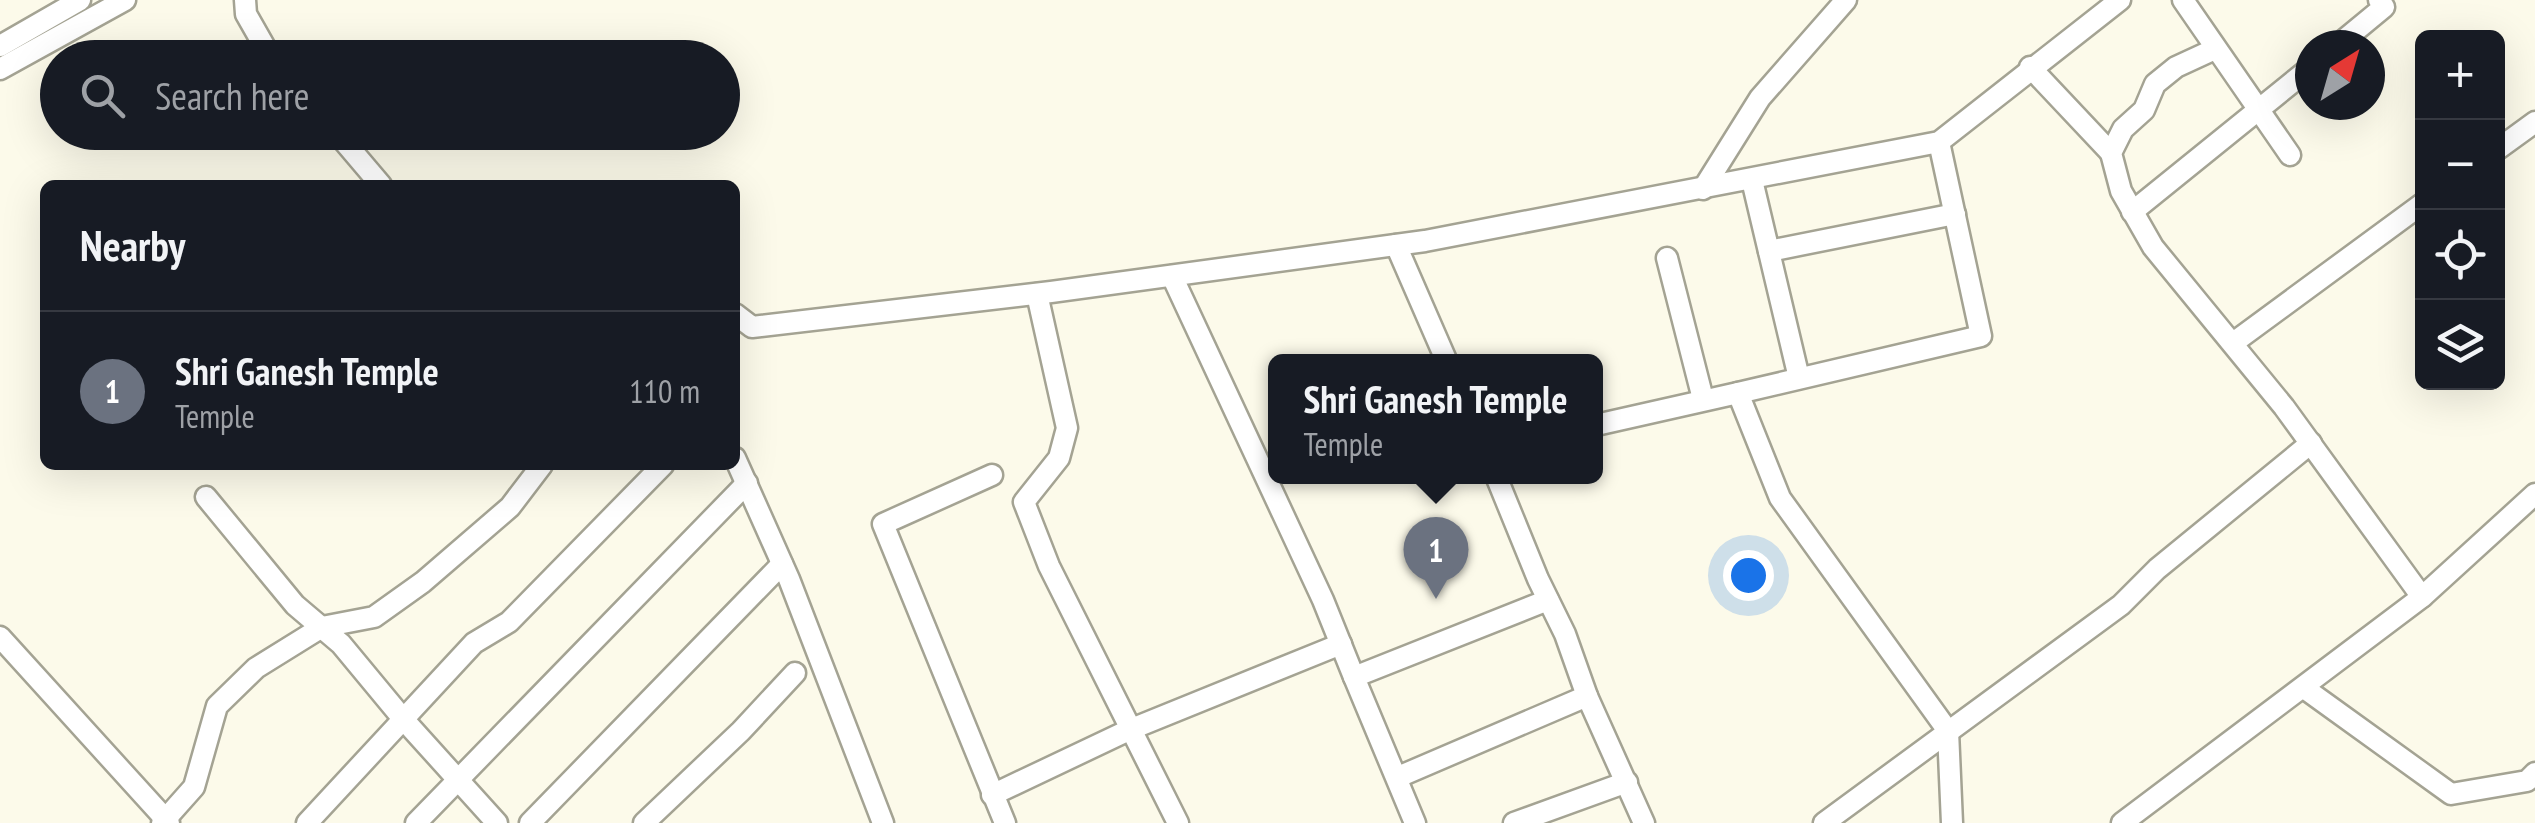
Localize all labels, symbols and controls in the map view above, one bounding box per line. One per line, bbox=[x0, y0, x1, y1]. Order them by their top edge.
north arrow bbox=[2295, 30, 2385, 120]
map controls bbox=[2415, 30, 2505, 390]
button: + bbox=[2415, 30, 2505, 120]
search box bbox=[40, 40, 740, 150]
icon: search bbox=[75, 68, 130, 123]
text: Search here bbox=[155, 71, 309, 120]
button: − bbox=[2415, 120, 2505, 210]
button: locate bbox=[2415, 210, 2505, 300]
text: Nearby bbox=[80, 218, 185, 273]
button: layers bbox=[2415, 300, 2505, 390]
text: Shri Ganesh Temple bbox=[175, 346, 439, 395]
popup bbox=[1268, 354, 1603, 484]
text: 1 bbox=[105, 370, 120, 412]
text: 110 m bbox=[629, 370, 700, 412]
text: Shri Ganesh Temple bbox=[1304, 374, 1567, 423]
text: Temple bbox=[175, 395, 255, 437]
text: Temple bbox=[1304, 423, 1383, 465]
pin: 1 bbox=[1404, 516, 1468, 599]
your location bbox=[1723, 550, 1774, 601]

